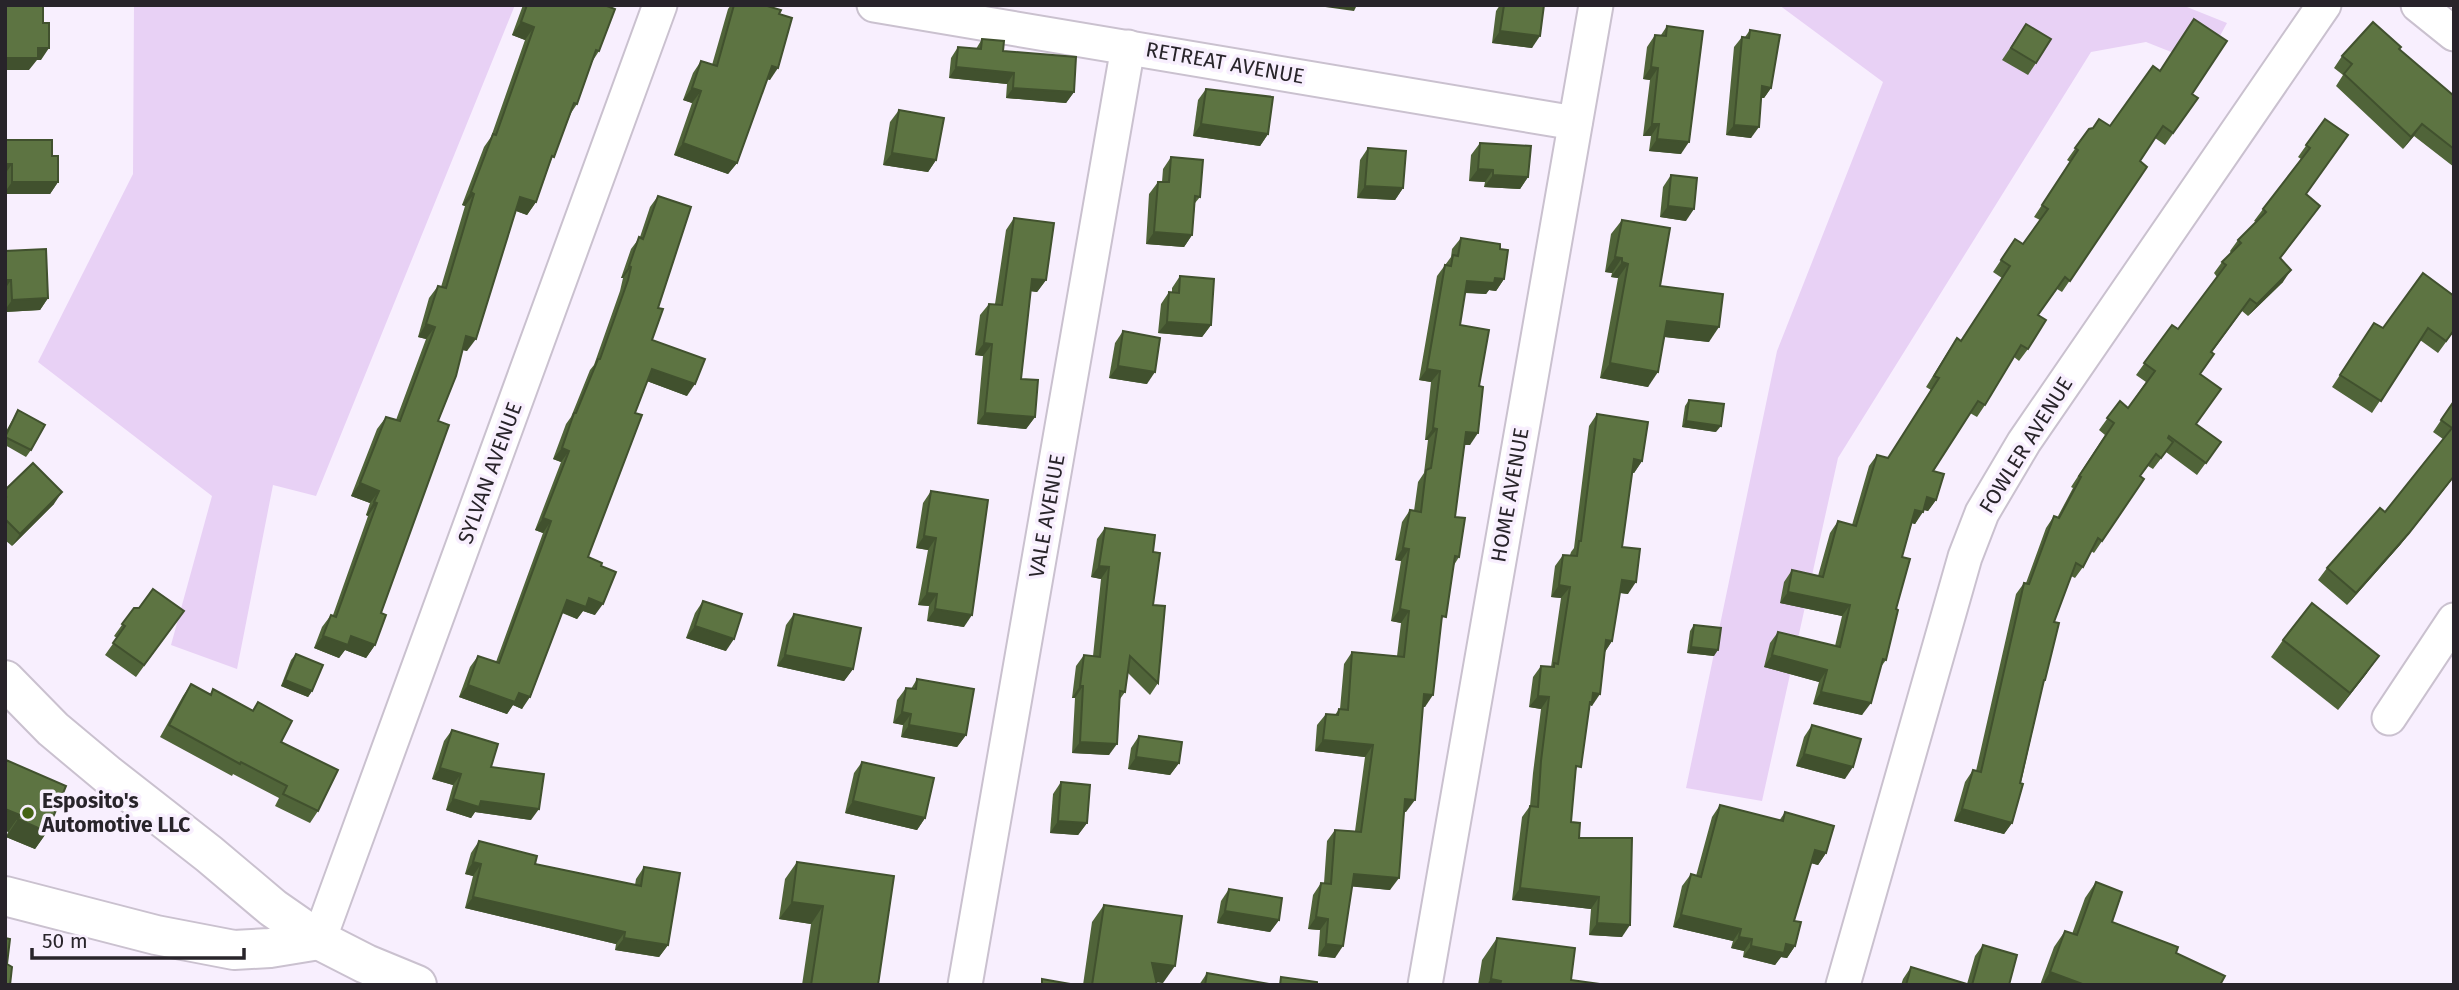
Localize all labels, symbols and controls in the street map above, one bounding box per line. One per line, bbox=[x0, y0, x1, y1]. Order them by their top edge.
street label: RETREAT AVENUE bbox=[1144, 36, 1306, 90]
street label: FOWLER AVENUE bbox=[1974, 372, 2078, 518]
street label: SYLVAN AVENUE bbox=[452, 399, 528, 547]
street label: HOME AVENUE bbox=[1485, 426, 1535, 564]
street label: VALE AVENUE bbox=[1023, 452, 1071, 580]
place label: Esposito's Automotive LLC bbox=[41, 788, 190, 838]
marker: Esposito's Automotive LLC bbox=[20, 805, 36, 821]
scale bar bbox=[32, 916, 243, 960]
text: 50 m bbox=[42, 928, 88, 954]

